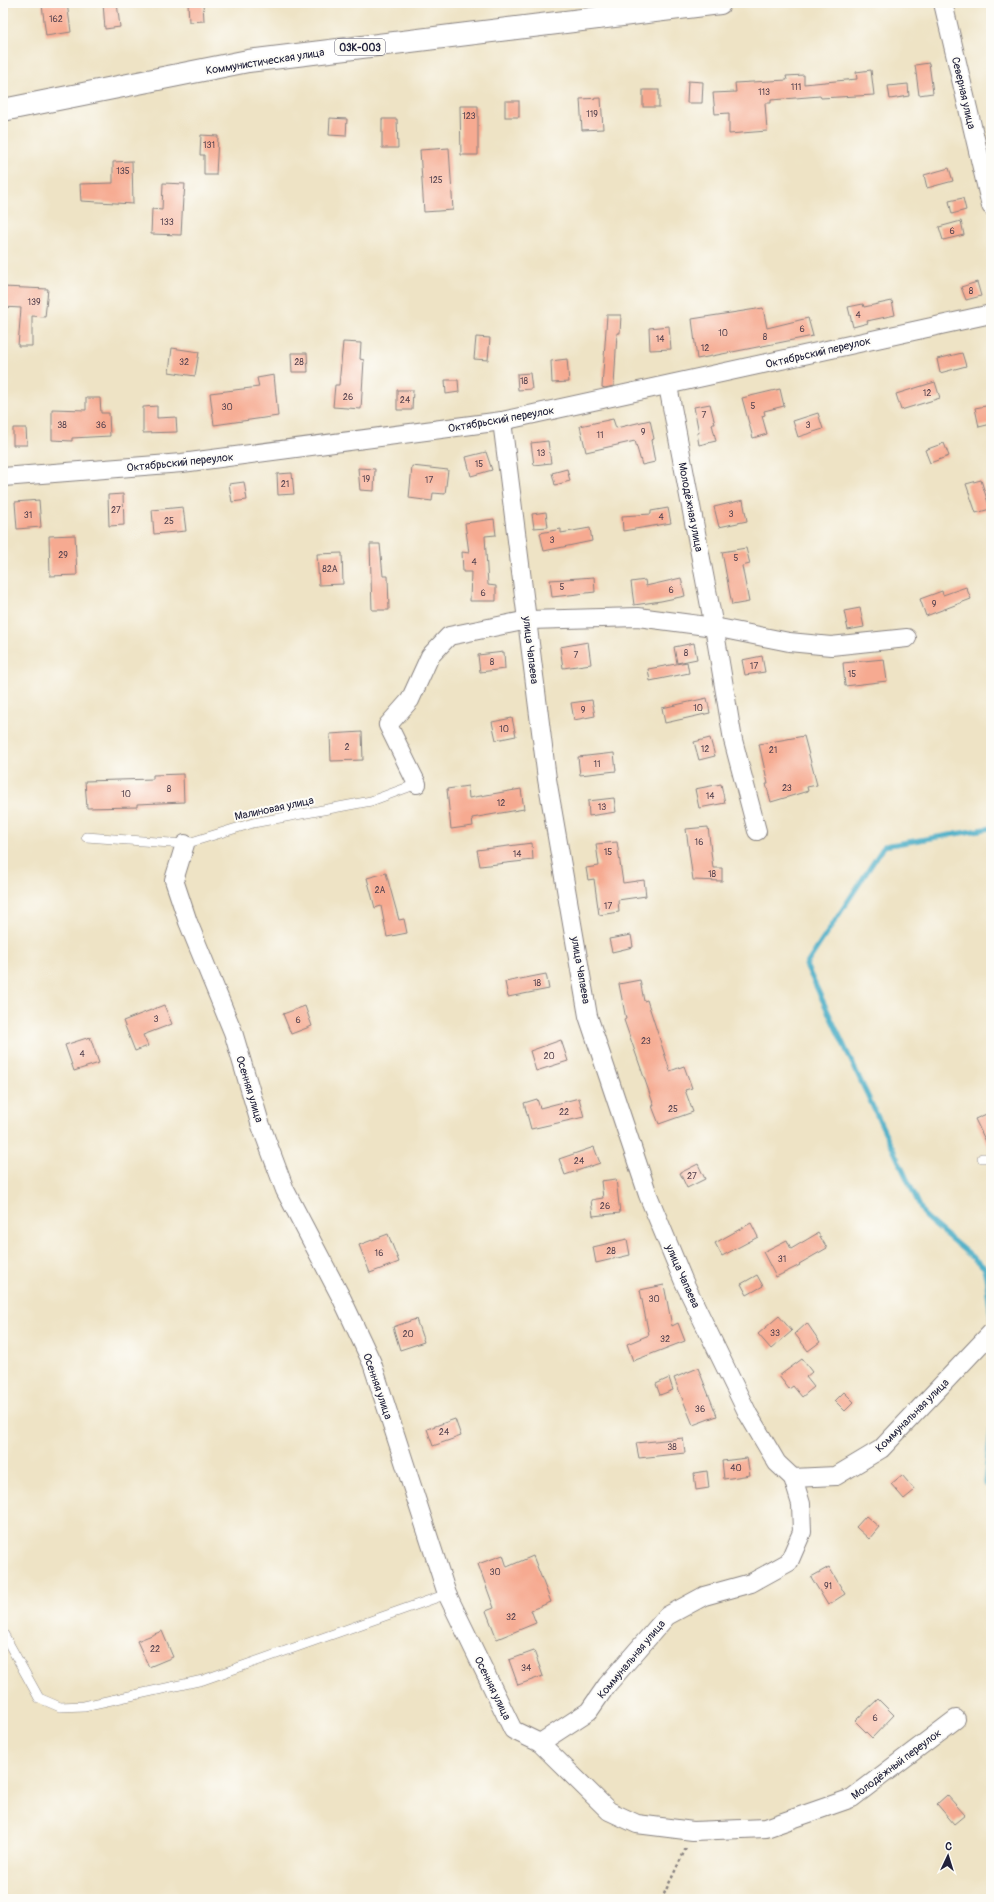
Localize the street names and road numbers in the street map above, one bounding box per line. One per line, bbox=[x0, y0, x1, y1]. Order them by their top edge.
road number: 03К-003 bbox=[335, 39, 385, 55]
street label: Коммунистическая улица bbox=[205, 46, 325, 77]
street label: Северная улица bbox=[949, 56, 978, 131]
street label: Октябрьский переулок bbox=[764, 334, 872, 371]
street label: Октябрьский переулок bbox=[447, 404, 555, 435]
street label: Октябрьский переулок bbox=[126, 450, 234, 475]
street label: Молодёжная улица bbox=[675, 461, 706, 553]
street label: улица Чапаева bbox=[520, 614, 541, 685]
street label: Малиновая улица bbox=[233, 794, 315, 823]
street label: улица Чапаева bbox=[568, 934, 593, 1005]
street label: Осенняя улица bbox=[233, 1054, 266, 1124]
street label: улица Чапаева bbox=[662, 1242, 702, 1310]
street label: Осенняя улица bbox=[360, 1351, 395, 1421]
street label: Коммунальная улица bbox=[873, 1376, 952, 1455]
street label: Коммунальная улица bbox=[595, 1617, 668, 1701]
street label: Осенняя улица bbox=[472, 1654, 514, 1722]
street label: Молодёжный переулок bbox=[849, 1726, 944, 1802]

